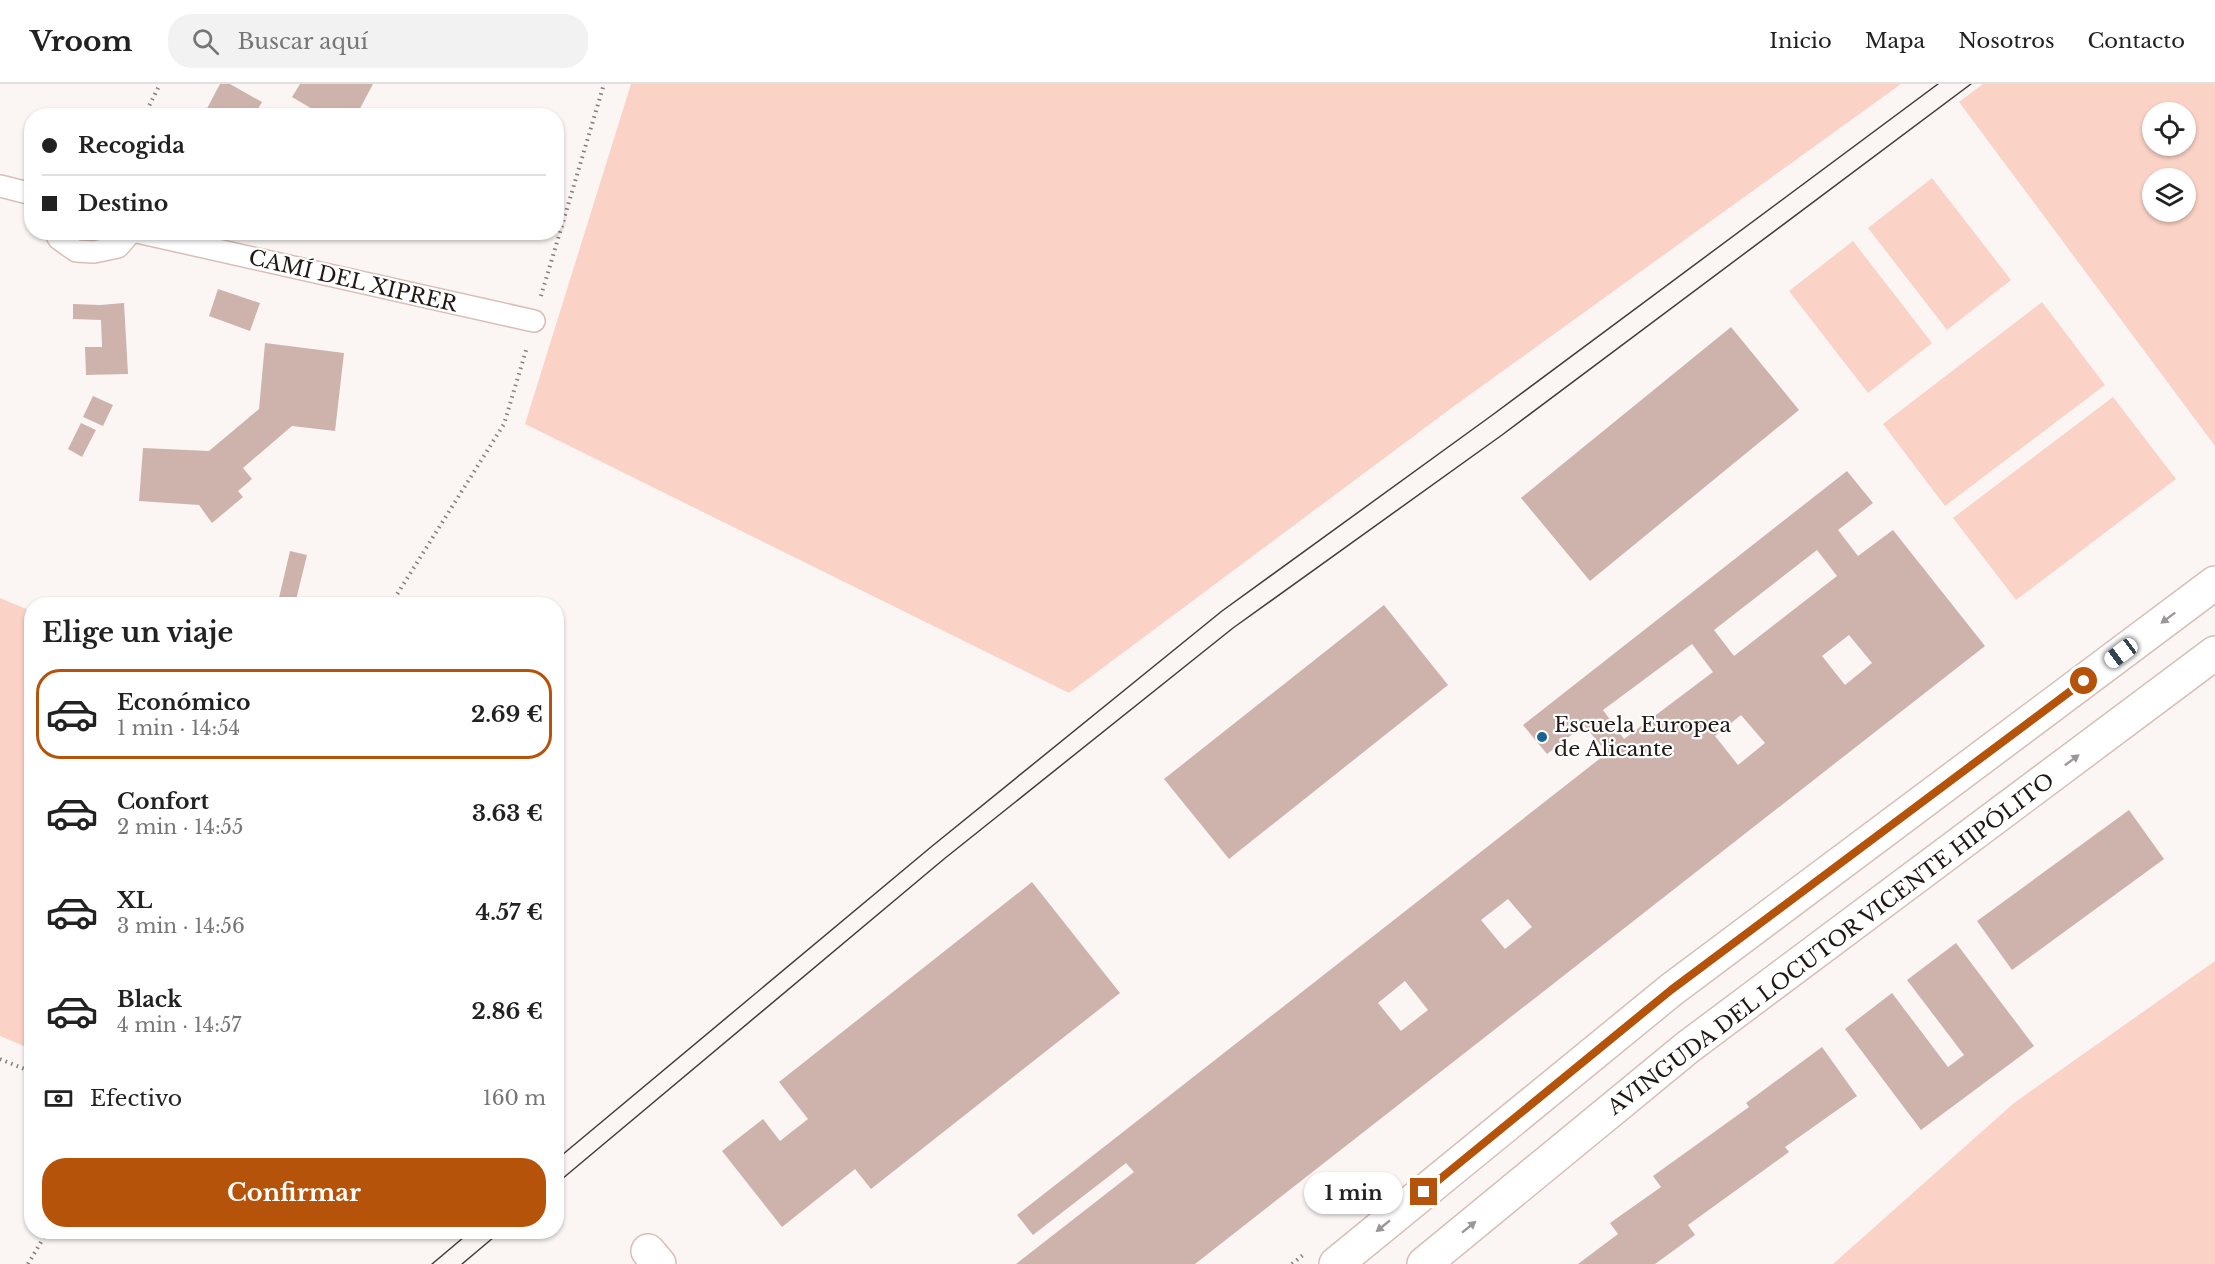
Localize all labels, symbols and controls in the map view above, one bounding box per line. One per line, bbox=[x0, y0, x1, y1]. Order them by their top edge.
search box bbox=[168, 14, 588, 68]
text: Vroom bbox=[30, 24, 132, 59]
icon: search bbox=[189, 25, 222, 58]
text: Buscar aquí bbox=[237, 28, 368, 55]
text: Inicio bbox=[1769, 28, 1832, 54]
text: Mapa bbox=[1865, 28, 1925, 54]
text: Nosotros bbox=[1958, 28, 2054, 54]
text: Contacto bbox=[2087, 28, 2185, 54]
map controls bbox=[2142, 102, 2196, 222]
button: locate bbox=[2142, 102, 2196, 156]
text: Recogida bbox=[78, 132, 185, 159]
button: layers bbox=[2142, 168, 2196, 222]
text: Destino bbox=[78, 190, 168, 217]
street label: CAMÍ DEL XIPRER bbox=[246, 244, 461, 318]
one-way arrow bbox=[2161, 612, 2176, 624]
text: Elige un viaje bbox=[42, 616, 233, 649]
car bbox=[2101, 635, 2141, 671]
route start bbox=[2070, 667, 2097, 694]
icon: car bbox=[45, 687, 99, 741]
text: Económico bbox=[117, 689, 250, 716]
text: 2.69 € bbox=[471, 701, 543, 728]
place label: Escuela Europea de Alicante bbox=[1554, 712, 1732, 762]
text: 1 min · 14:54 bbox=[117, 716, 240, 740]
marker: Escuela Europea de Alicante bbox=[1535, 730, 1549, 744]
one-way arrow bbox=[2064, 755, 2079, 767]
street label: AVINGUDA DEL LOCUTOR VICENTE HIPÓLITO bbox=[1602, 767, 2059, 1121]
icon: car bbox=[45, 786, 99, 840]
text: Confort bbox=[117, 788, 209, 815]
text: 3.63 € bbox=[472, 800, 543, 827]
text: 2 min · 14:55 bbox=[117, 815, 243, 839]
icon: car bbox=[45, 885, 99, 939]
text: XL bbox=[117, 887, 152, 914]
text: 4.57 € bbox=[476, 899, 543, 926]
text: 3 min · 14:56 bbox=[117, 914, 245, 938]
icon: car bbox=[45, 984, 99, 1038]
text: Black bbox=[117, 986, 182, 1013]
text: 2.86 € bbox=[472, 998, 543, 1025]
text: 4 min · 14:57 bbox=[117, 1013, 241, 1037]
icon: cash bbox=[42, 1082, 75, 1115]
text: Efectivo bbox=[90, 1085, 182, 1112]
text: 160 m bbox=[483, 1086, 546, 1110]
button: Confirmar bbox=[42, 1158, 546, 1227]
callout: 1 min bbox=[1304, 1171, 1403, 1213]
route end bbox=[1410, 1178, 1437, 1205]
text: 1 min bbox=[1325, 1181, 1382, 1205]
one-way arrow bbox=[1375, 1219, 1391, 1232]
one-way arrow bbox=[1461, 1221, 1476, 1234]

